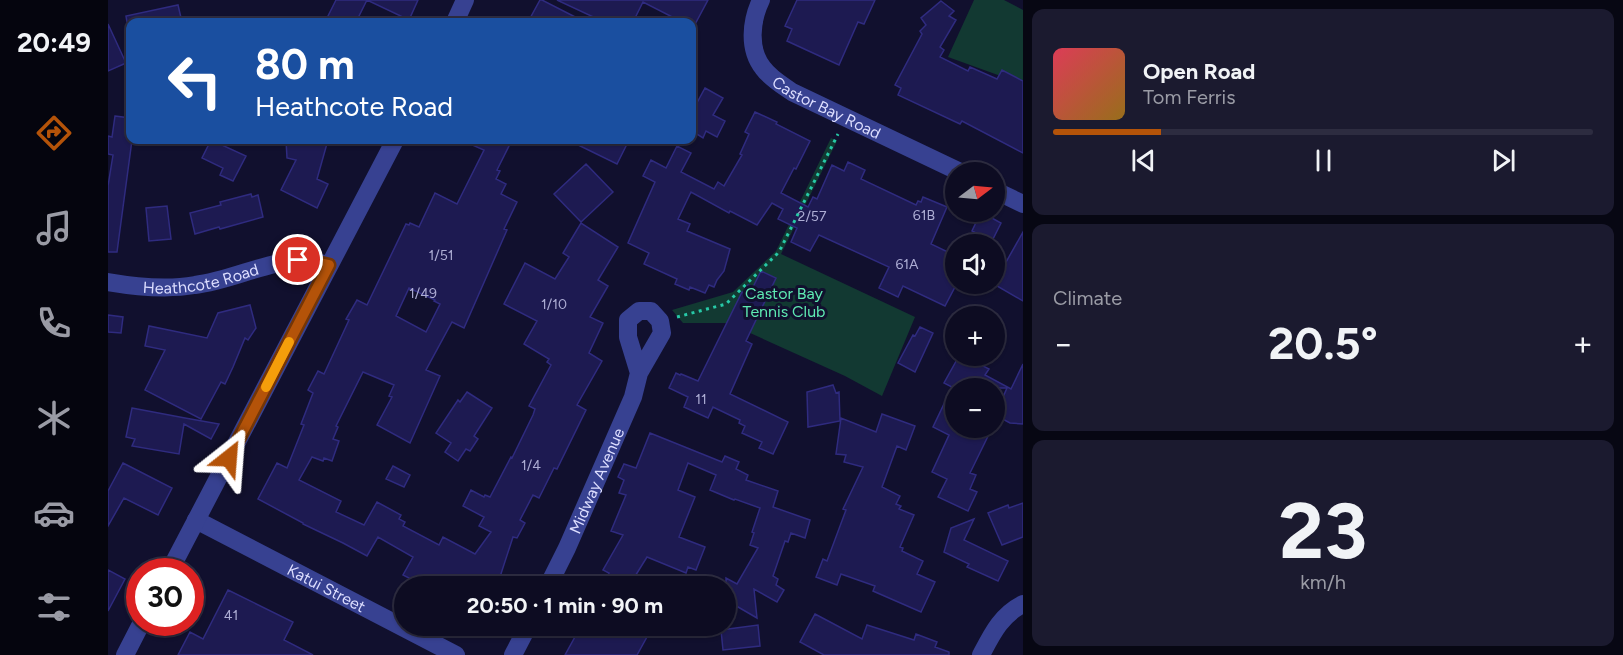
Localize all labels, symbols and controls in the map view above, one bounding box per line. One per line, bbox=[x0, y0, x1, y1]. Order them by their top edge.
text: 20:49 bbox=[17, 26, 91, 59]
text: 80 m bbox=[255, 39, 355, 90]
icon: left bbox=[156, 42, 234, 120]
text: Open Road bbox=[1143, 58, 1255, 85]
street label: Castor Bay Road bbox=[768, 72, 884, 143]
text: Tom Ferris bbox=[1143, 85, 1236, 109]
text: Heathcote Road bbox=[255, 90, 453, 123]
icon: directions bbox=[33, 112, 75, 154]
icon: previous bbox=[1127, 144, 1160, 177]
icon: pause bbox=[1307, 144, 1340, 177]
icon: next bbox=[1487, 144, 1520, 177]
north arrow bbox=[945, 162, 1005, 222]
map controls bbox=[945, 162, 1005, 438]
icon: music bbox=[33, 207, 75, 249]
house number: 61B bbox=[913, 207, 935, 224]
house number: 2/57 bbox=[798, 208, 827, 225]
pin bbox=[272, 234, 323, 285]
button: sound bbox=[945, 234, 1005, 294]
icon: arrive bbox=[281, 243, 314, 276]
house number: 1/51 bbox=[428, 247, 454, 264]
house number: 61A bbox=[895, 256, 919, 273]
street label: Heathcote Road bbox=[142, 260, 261, 298]
park label: Castor Bay Tennis Club bbox=[743, 284, 825, 321]
house number: 1/49 bbox=[409, 285, 437, 302]
text: Climate bbox=[1053, 286, 1122, 310]
house number: 1/10 bbox=[541, 296, 567, 313]
icon: phone bbox=[33, 302, 75, 344]
button: + bbox=[945, 306, 1005, 366]
text: 20.5° bbox=[1268, 316, 1378, 370]
text: − bbox=[1053, 324, 1074, 363]
text: + bbox=[1572, 324, 1593, 363]
button: − bbox=[945, 378, 1005, 438]
house number: 11 bbox=[695, 391, 707, 408]
icon: climate bbox=[33, 397, 75, 439]
street label: Midway Avenue bbox=[565, 425, 628, 537]
position arrow bbox=[197, 426, 261, 490]
house number: 1/4 bbox=[521, 457, 541, 474]
text: 23 bbox=[1279, 484, 1367, 578]
icon: car bbox=[33, 492, 75, 534]
speed limit sign: 30 bbox=[126, 558, 204, 636]
street label: Katui Street bbox=[284, 560, 368, 616]
text: km/h bbox=[1300, 570, 1346, 594]
icon: filters bbox=[33, 586, 75, 628]
text: 20:50 · 1 min · 90 m bbox=[467, 592, 663, 619]
house number: 41 bbox=[224, 607, 238, 624]

